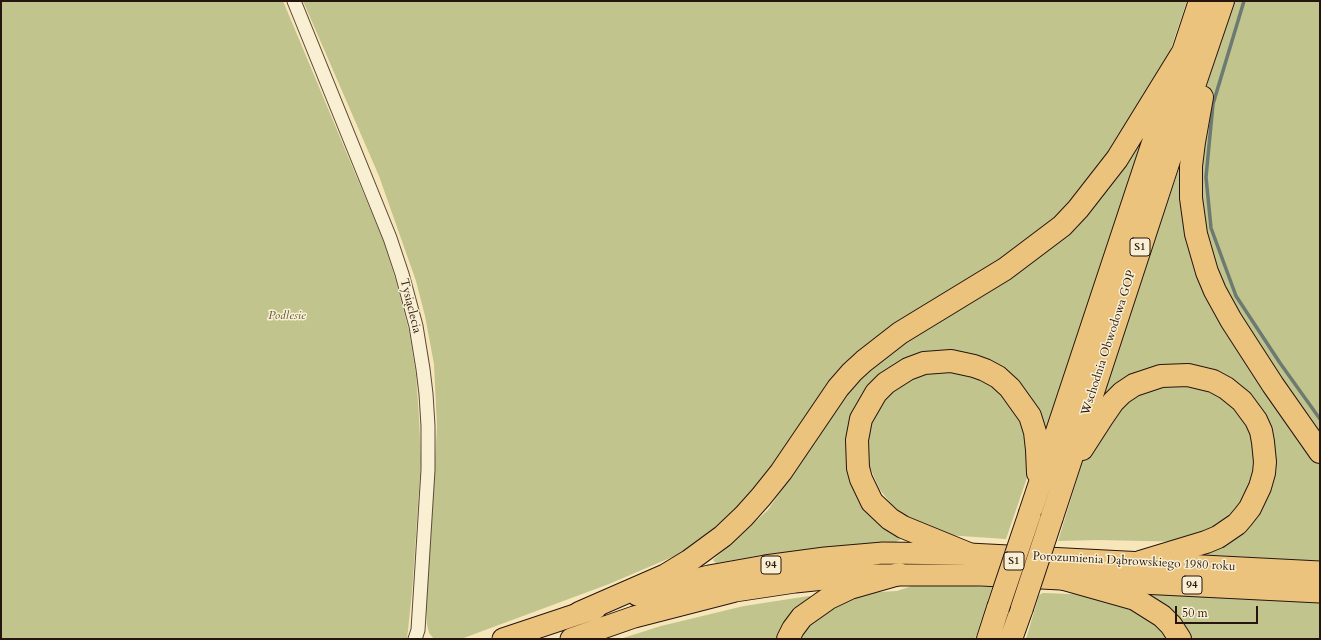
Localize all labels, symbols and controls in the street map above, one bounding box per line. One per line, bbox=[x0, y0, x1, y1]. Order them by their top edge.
road number: S1 bbox=[1130, 238, 1150, 256]
street label: Wschodnia Obwodowa GOP bbox=[1079, 269, 1139, 417]
street label: Tysiąclecia bbox=[396, 277, 424, 335]
park label: Podlesie bbox=[268, 309, 306, 323]
street label: Porozumienia Dąbrowskiego 1980 roku bbox=[1032, 549, 1236, 575]
road number: S1 bbox=[1004, 552, 1024, 570]
road number: 94 bbox=[761, 556, 781, 574]
road number: 94 bbox=[1182, 576, 1202, 594]
scale bar bbox=[1177, 598, 1260, 624]
text: 50 m bbox=[1182, 605, 1208, 621]

